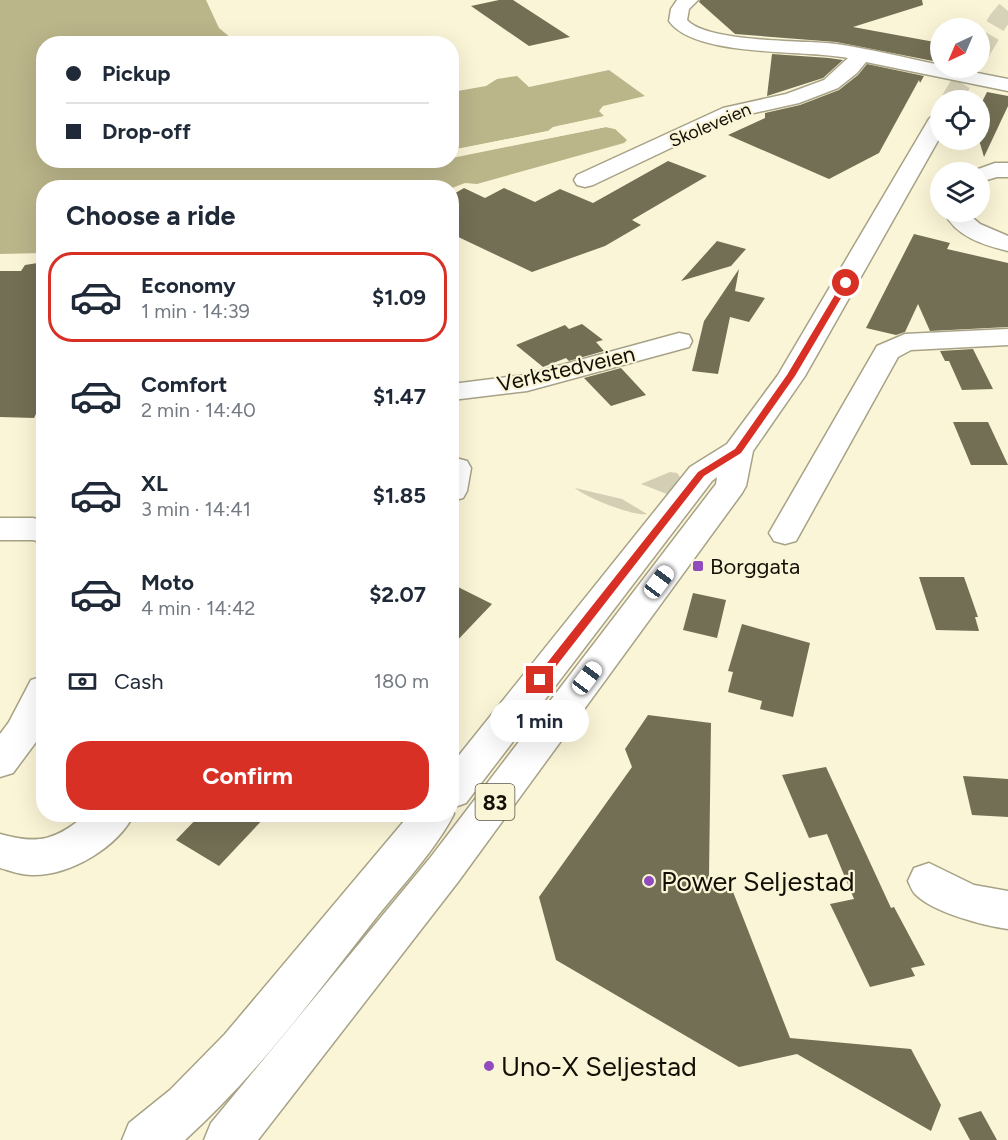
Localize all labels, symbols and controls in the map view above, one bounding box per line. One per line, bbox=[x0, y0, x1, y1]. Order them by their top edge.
north arrow bbox=[930, 18, 990, 78]
map controls bbox=[930, 18, 990, 222]
text: Pickup bbox=[102, 60, 171, 87]
button: locate bbox=[930, 90, 990, 150]
street label: Skoleveien bbox=[666, 98, 754, 152]
text: Drop-off bbox=[102, 118, 191, 145]
button: layers bbox=[930, 162, 990, 222]
text: Choose a ride bbox=[66, 199, 235, 232]
route start bbox=[832, 269, 859, 296]
icon: car bbox=[69, 270, 123, 324]
text: Economy bbox=[141, 272, 236, 299]
text: $1.09 bbox=[372, 284, 426, 311]
text: 1 min · 14:39 bbox=[141, 299, 250, 323]
street label: Verkstedveien bbox=[495, 340, 637, 398]
icon: car bbox=[69, 369, 123, 423]
text: Comfort bbox=[141, 371, 227, 398]
text: $1.47 bbox=[373, 383, 426, 410]
text: 2 min · 14:40 bbox=[141, 398, 256, 422]
icon: car bbox=[69, 468, 123, 522]
text: XL bbox=[141, 470, 168, 497]
text: $1.85 bbox=[373, 482, 426, 509]
text: 3 min · 14:41 bbox=[141, 497, 251, 521]
place label: Borggata bbox=[710, 553, 800, 580]
marker: Borggata bbox=[691, 559, 705, 573]
car bbox=[641, 562, 677, 602]
icon: car bbox=[69, 567, 123, 621]
text: Moto bbox=[141, 569, 194, 596]
text: $2.07 bbox=[369, 581, 426, 608]
text: 4 min · 14:42 bbox=[141, 596, 255, 620]
car bbox=[569, 658, 605, 698]
icon: cash bbox=[66, 665, 99, 698]
route end bbox=[526, 666, 553, 693]
text: Cash bbox=[114, 668, 164, 695]
text: 180 m bbox=[374, 669, 429, 693]
callout: 1 min bbox=[490, 701, 590, 743]
text: 1 min bbox=[516, 709, 563, 733]
button: Confirm bbox=[66, 741, 429, 810]
road number: 83 bbox=[476, 784, 514, 820]
place label: Power Seljestad bbox=[661, 865, 855, 898]
marker: Power Seljestad bbox=[642, 874, 656, 888]
place label: Uno-X Seljestad bbox=[501, 1050, 697, 1083]
marker: Uno-X Seljestad bbox=[482, 1059, 496, 1073]

